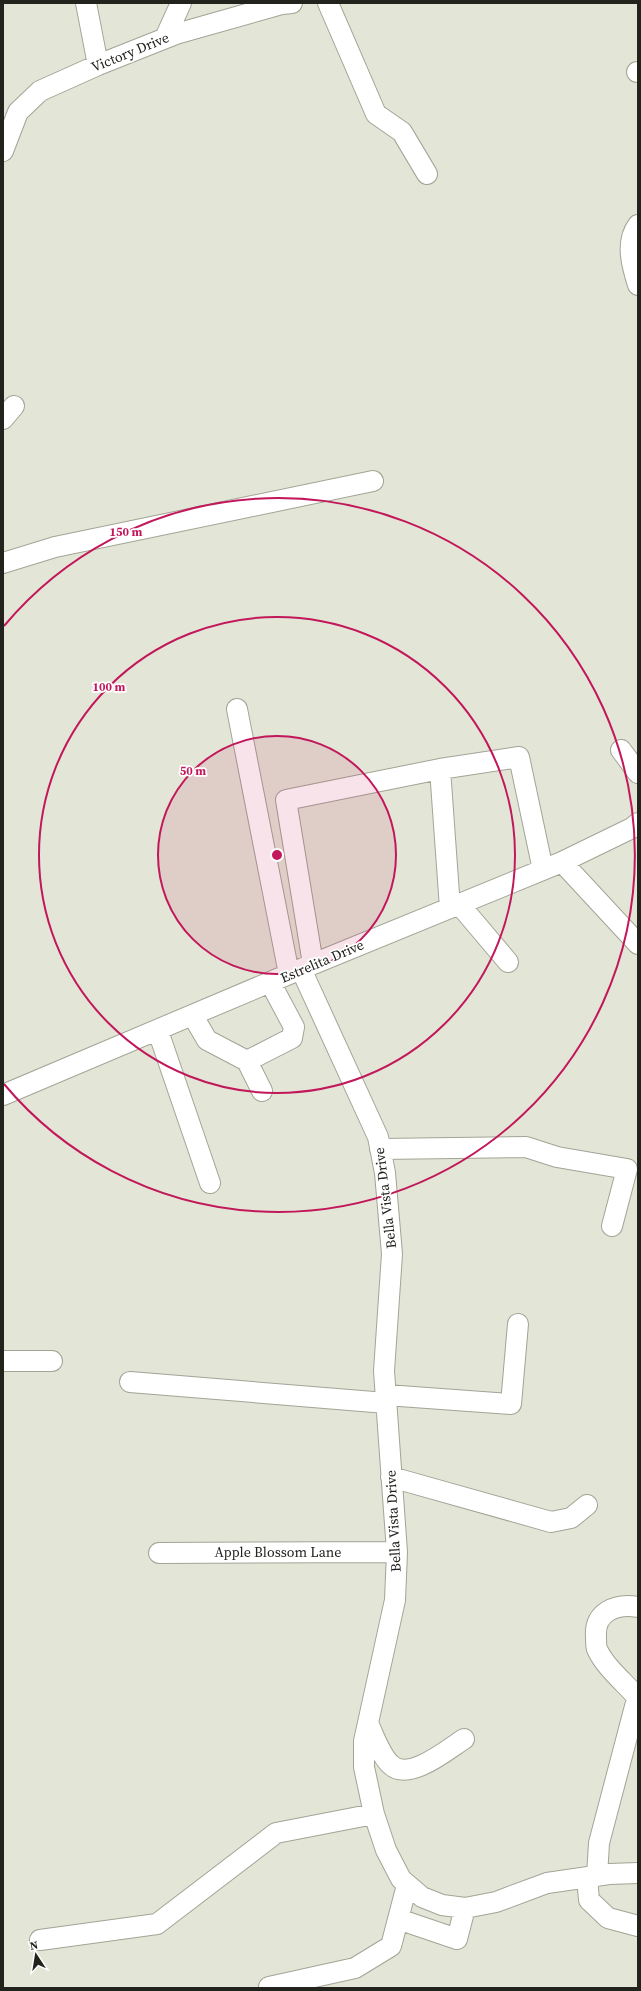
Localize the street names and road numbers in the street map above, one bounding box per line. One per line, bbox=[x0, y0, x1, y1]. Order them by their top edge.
street label: Victory Drive bbox=[88, 27, 172, 77]
street label: Estrelita Drive bbox=[277, 934, 367, 988]
street label: Bella Vista Drive bbox=[369, 1146, 401, 1250]
street label: Bella Vista Drive bbox=[380, 1470, 406, 1572]
street label: Apple Blossom Lane bbox=[215, 1542, 341, 1562]

